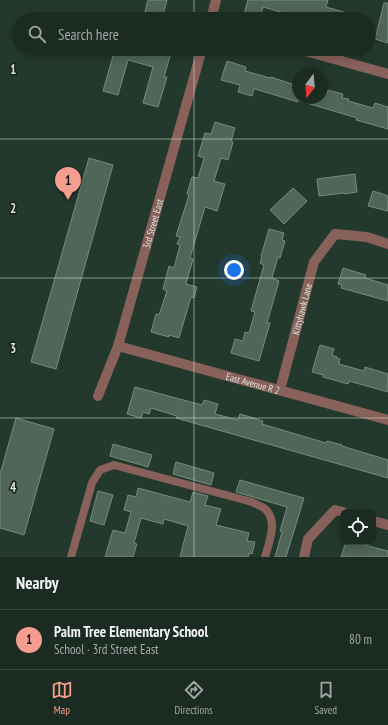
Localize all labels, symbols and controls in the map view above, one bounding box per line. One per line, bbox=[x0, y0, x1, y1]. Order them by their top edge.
search box bbox=[12, 12, 376, 56]
icon: search bbox=[26, 23, 48, 45]
text: Search here bbox=[58, 25, 119, 44]
text: 1 bbox=[10, 61, 16, 78]
north arrow bbox=[292, 68, 328, 104]
pin: 1 bbox=[55, 167, 81, 200]
street label: 3rd Street East bbox=[140, 197, 166, 250]
text: 2 bbox=[10, 200, 16, 217]
your location bbox=[224, 260, 244, 280]
street label: Kittyhawk Lane bbox=[289, 282, 315, 336]
text: 3 bbox=[10, 340, 16, 357]
street label: East Avenue R 2 bbox=[225, 370, 281, 397]
text: 4 bbox=[10, 479, 17, 496]
map controls bbox=[340, 509, 376, 545]
button: locate bbox=[340, 509, 376, 545]
text: Nearby bbox=[16, 572, 59, 594]
text: Palm Tree Elementary School bbox=[54, 622, 208, 641]
text: 1 bbox=[26, 631, 32, 648]
text: 80 m bbox=[349, 631, 372, 648]
text: School · 3rd Street East bbox=[54, 641, 159, 658]
tab: Map bbox=[51, 679, 73, 717]
tab: Directions bbox=[175, 679, 213, 717]
tab: Saved bbox=[314, 679, 337, 717]

